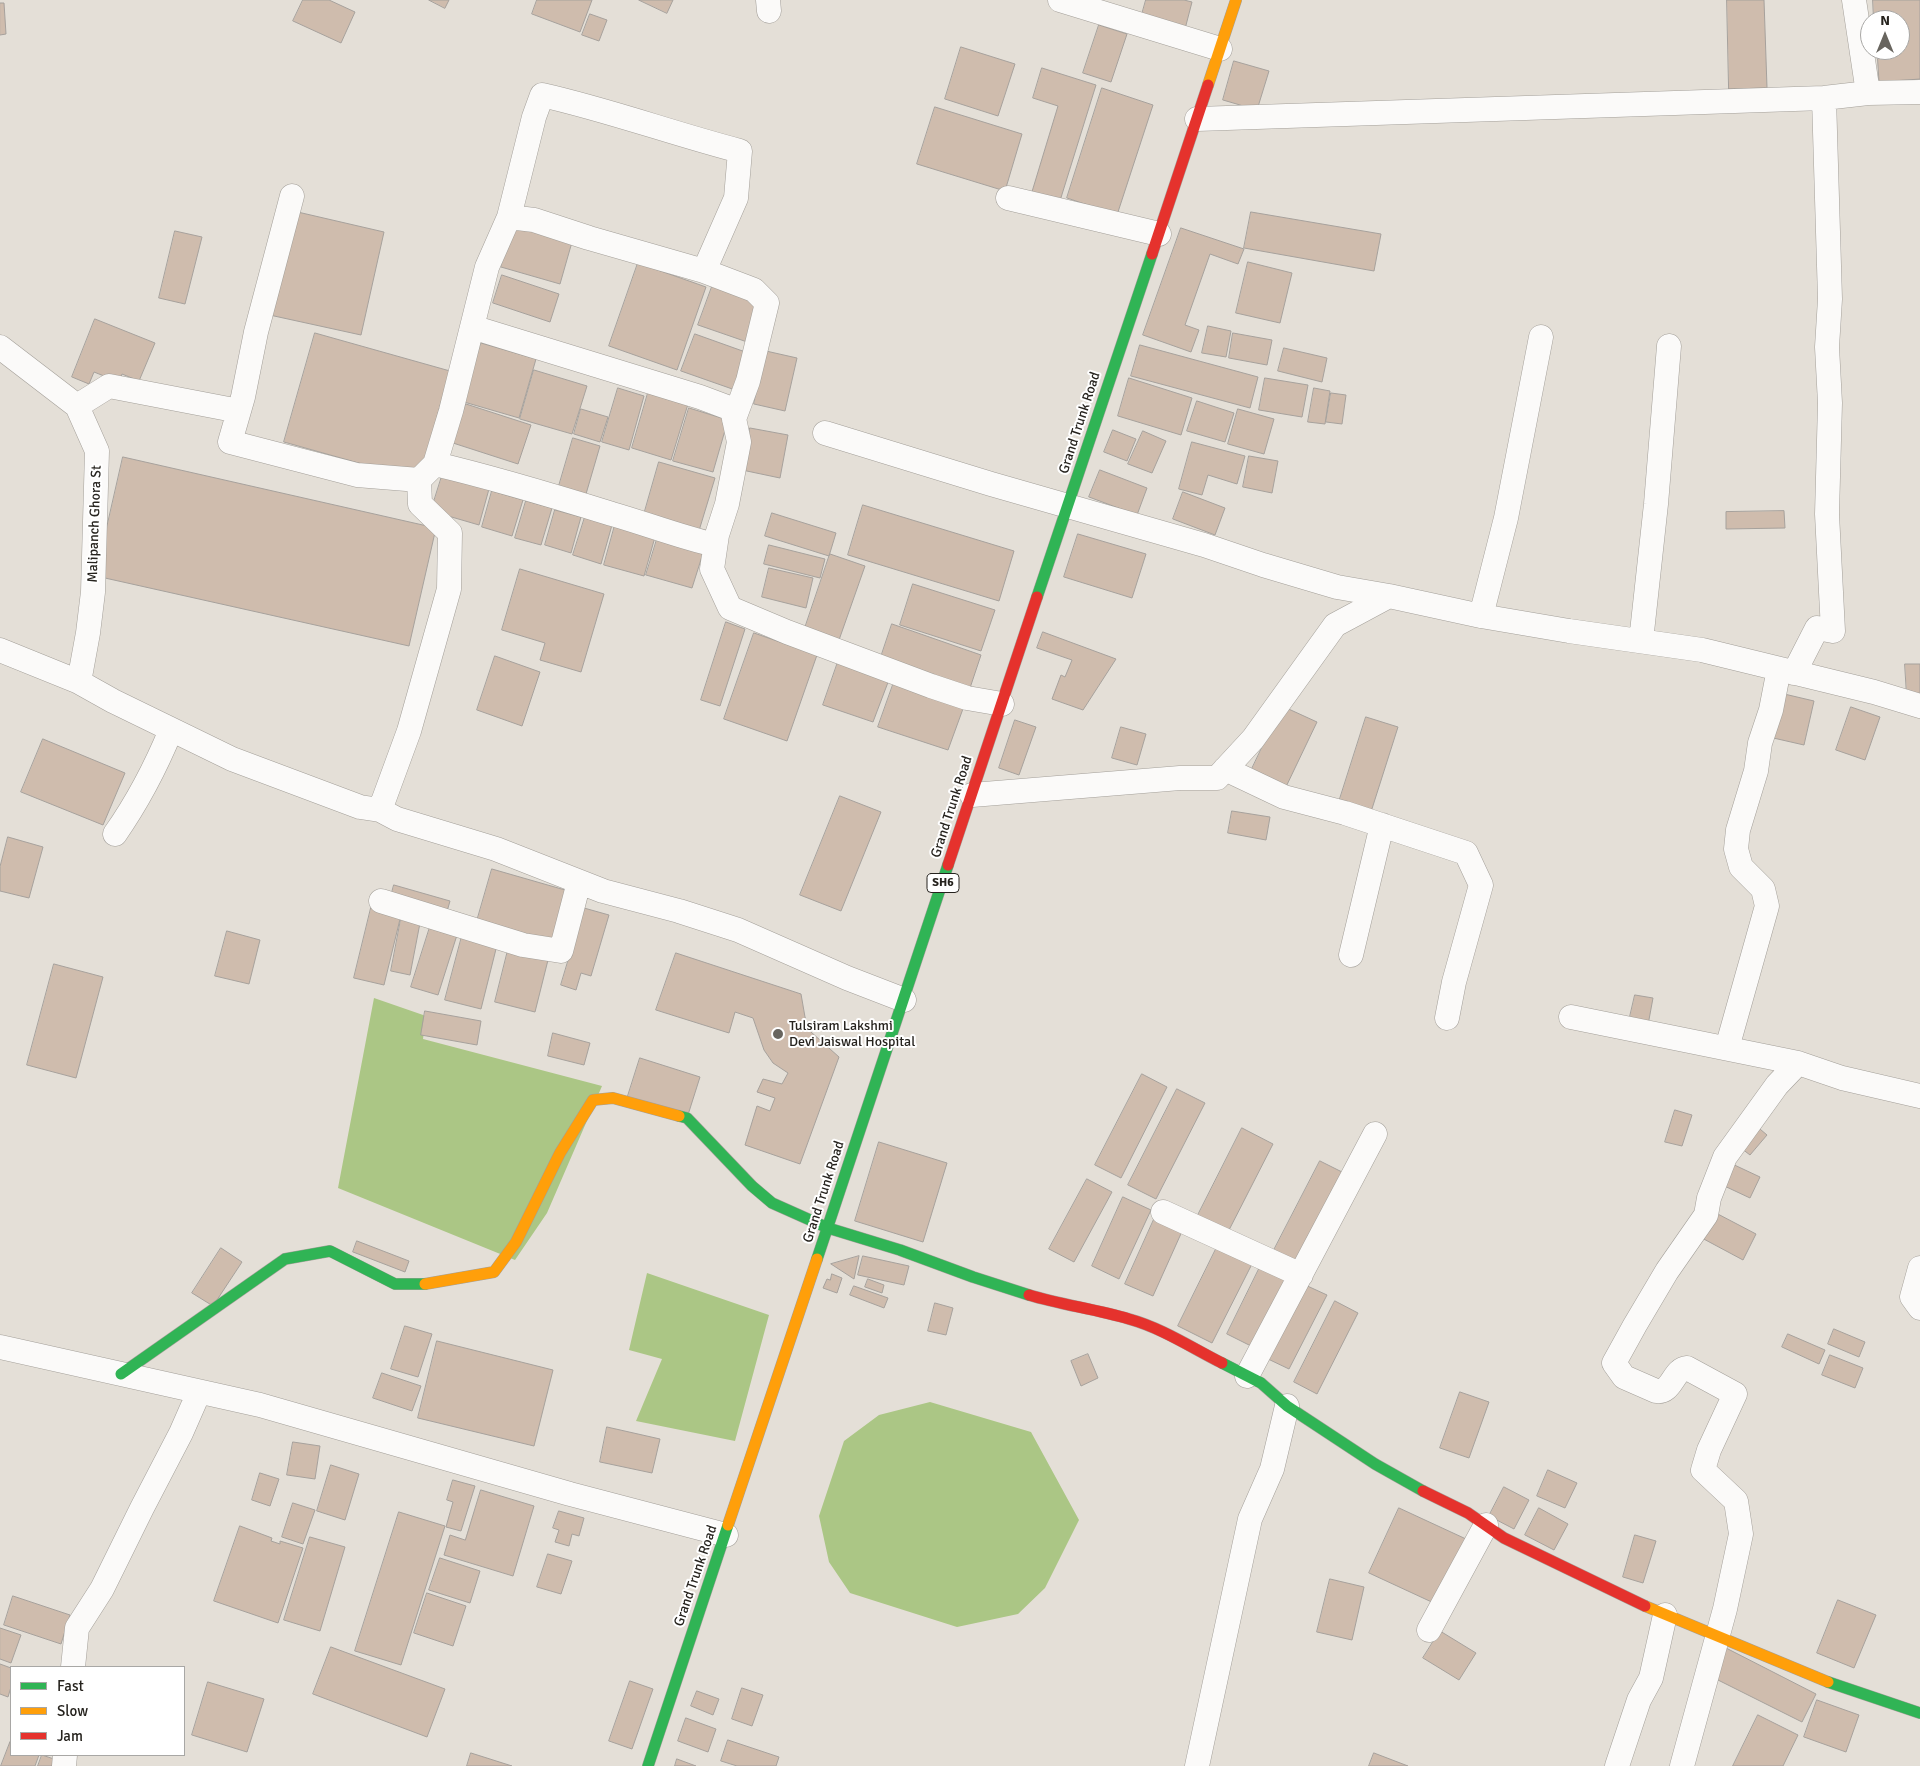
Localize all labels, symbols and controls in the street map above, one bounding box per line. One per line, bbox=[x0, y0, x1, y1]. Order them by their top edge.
north arrow bbox=[1860, 10, 1910, 60]
text: N bbox=[1880, 12, 1890, 29]
street label: Grand Trunk Road bbox=[1056, 370, 1104, 476]
street label: Malipanch Ghora St bbox=[85, 465, 105, 583]
street label: Grand Trunk Road bbox=[928, 754, 976, 860]
road number: SH6 bbox=[927, 874, 959, 892]
place label: Tulsiram Lakshmi Devi Jaiswal Hospital bbox=[789, 1018, 915, 1050]
marker: Tulsiram Lakshmi Devi Jaiswal Hospital bbox=[771, 1027, 785, 1041]
street label: Grand Trunk Road bbox=[800, 1139, 848, 1245]
street label: Grand Trunk Road bbox=[671, 1523, 721, 1629]
legend bbox=[10, 1666, 185, 1756]
text: Fast bbox=[57, 1677, 84, 1695]
text: Slow bbox=[57, 1702, 88, 1720]
text: Jam bbox=[57, 1727, 83, 1745]

